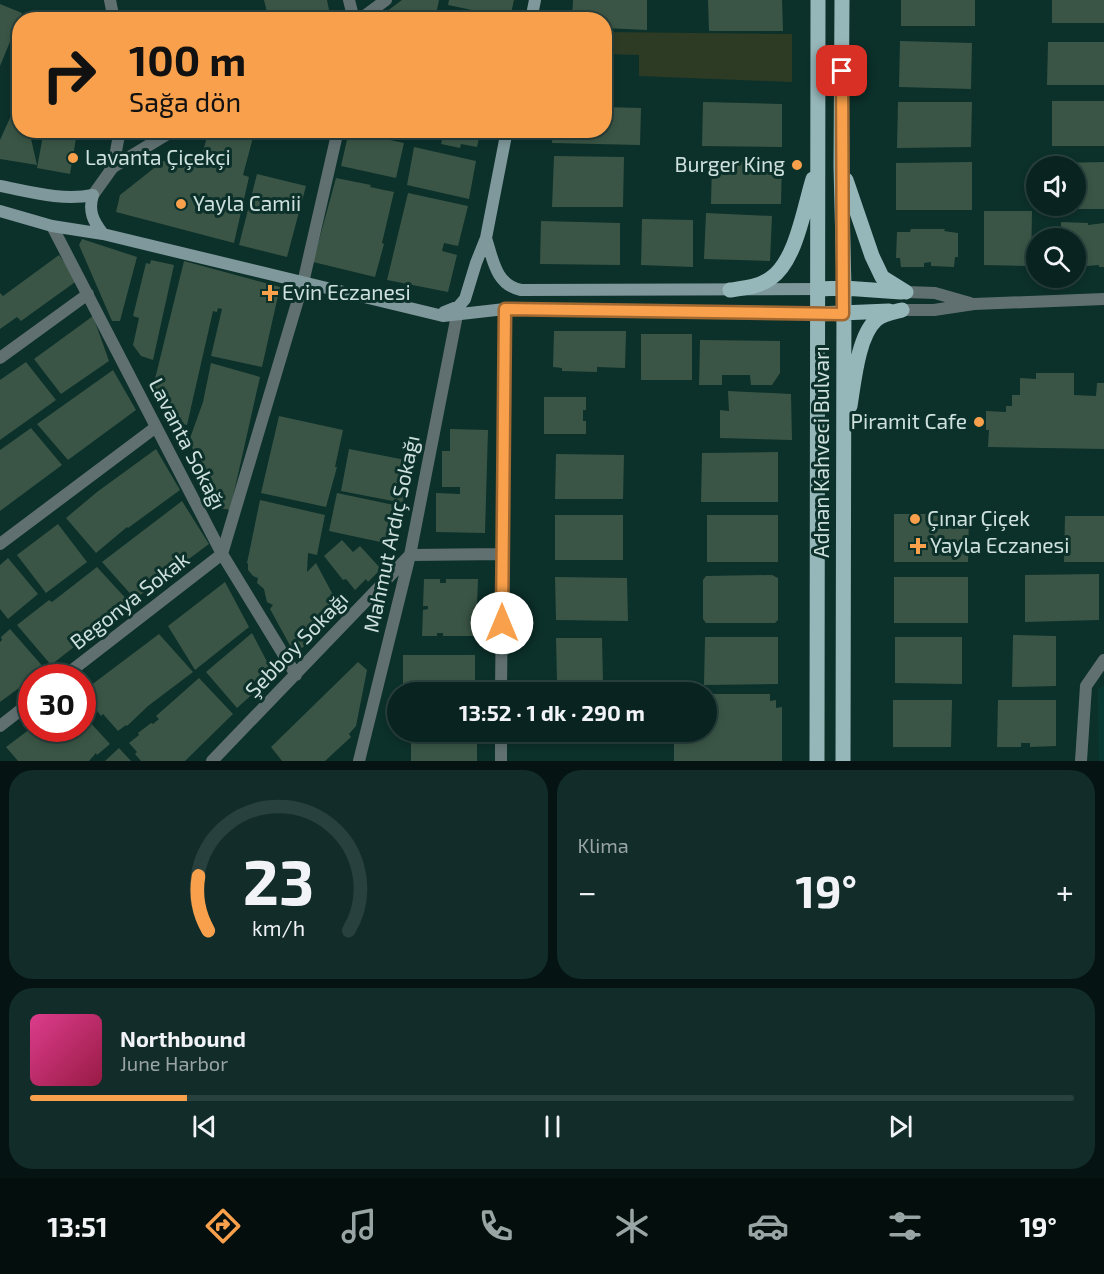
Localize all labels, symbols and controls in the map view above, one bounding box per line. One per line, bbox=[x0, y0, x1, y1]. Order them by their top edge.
text: 100 m bbox=[129, 34, 246, 84]
icon: right bbox=[30, 36, 108, 114]
pin bbox=[816, 45, 867, 96]
icon: arrive bbox=[825, 54, 858, 87]
text: Sağa dön bbox=[129, 85, 241, 117]
place label: Lavanta Çiçekçi bbox=[85, 144, 231, 171]
marker: Lavanta Çiçekçi bbox=[66, 151, 80, 165]
place label: Burger King bbox=[675, 151, 785, 176]
map controls bbox=[1026, 156, 1086, 288]
button: sound bbox=[1026, 156, 1086, 216]
marker: Burger King bbox=[790, 158, 804, 172]
place label: Yayla Camii bbox=[193, 190, 301, 215]
marker: Yayla Camii bbox=[174, 197, 188, 211]
button: search bbox=[1026, 228, 1086, 288]
place label: Evin Eczanesi bbox=[282, 279, 411, 304]
marker: Evin Eczanesi bbox=[263, 286, 277, 300]
street label: Adnan Kahveci Bulvarı bbox=[808, 346, 833, 558]
street label: Lavanta Sokağı bbox=[144, 373, 232, 513]
place label: Piramit Cafe bbox=[851, 408, 967, 433]
marker: Piramit Cafe bbox=[972, 415, 986, 429]
street label: Mahmut Ardıç Sokağı bbox=[357, 433, 426, 635]
place label: Çınar Çiçek bbox=[927, 505, 1030, 532]
marker: Çınar Çiçek bbox=[908, 512, 922, 526]
place label: Yayla Eczanesi bbox=[930, 532, 1070, 557]
marker: Yayla Eczanesi bbox=[911, 539, 925, 553]
street label: Begonya Sokak bbox=[65, 545, 194, 654]
street label: Şebboy Sokağı bbox=[239, 586, 354, 703]
position arrow bbox=[470, 591, 534, 655]
speed limit sign: 30 bbox=[18, 664, 96, 742]
text: 13:52 · 1 dk · 290 m bbox=[459, 699, 645, 725]
text: Klima bbox=[578, 833, 629, 857]
text: 23 bbox=[242, 843, 314, 918]
text: 19° bbox=[796, 863, 857, 917]
text: − bbox=[578, 871, 597, 911]
text: + bbox=[1056, 871, 1074, 911]
text: km/h bbox=[252, 916, 305, 941]
text: Northbound bbox=[120, 1025, 246, 1051]
text: June Harbor bbox=[120, 1051, 228, 1075]
icon: previous bbox=[188, 1110, 221, 1143]
icon: pause bbox=[536, 1110, 569, 1143]
icon: next bbox=[884, 1110, 917, 1143]
icon: directions bbox=[202, 1205, 244, 1247]
icon: music bbox=[338, 1205, 380, 1247]
icon: phone bbox=[475, 1205, 517, 1247]
icon: climate bbox=[611, 1205, 653, 1247]
icon: car bbox=[747, 1205, 789, 1247]
icon: filters bbox=[884, 1205, 926, 1247]
text: 13:51 bbox=[47, 1210, 108, 1242]
text: 19° bbox=[1020, 1210, 1057, 1242]

